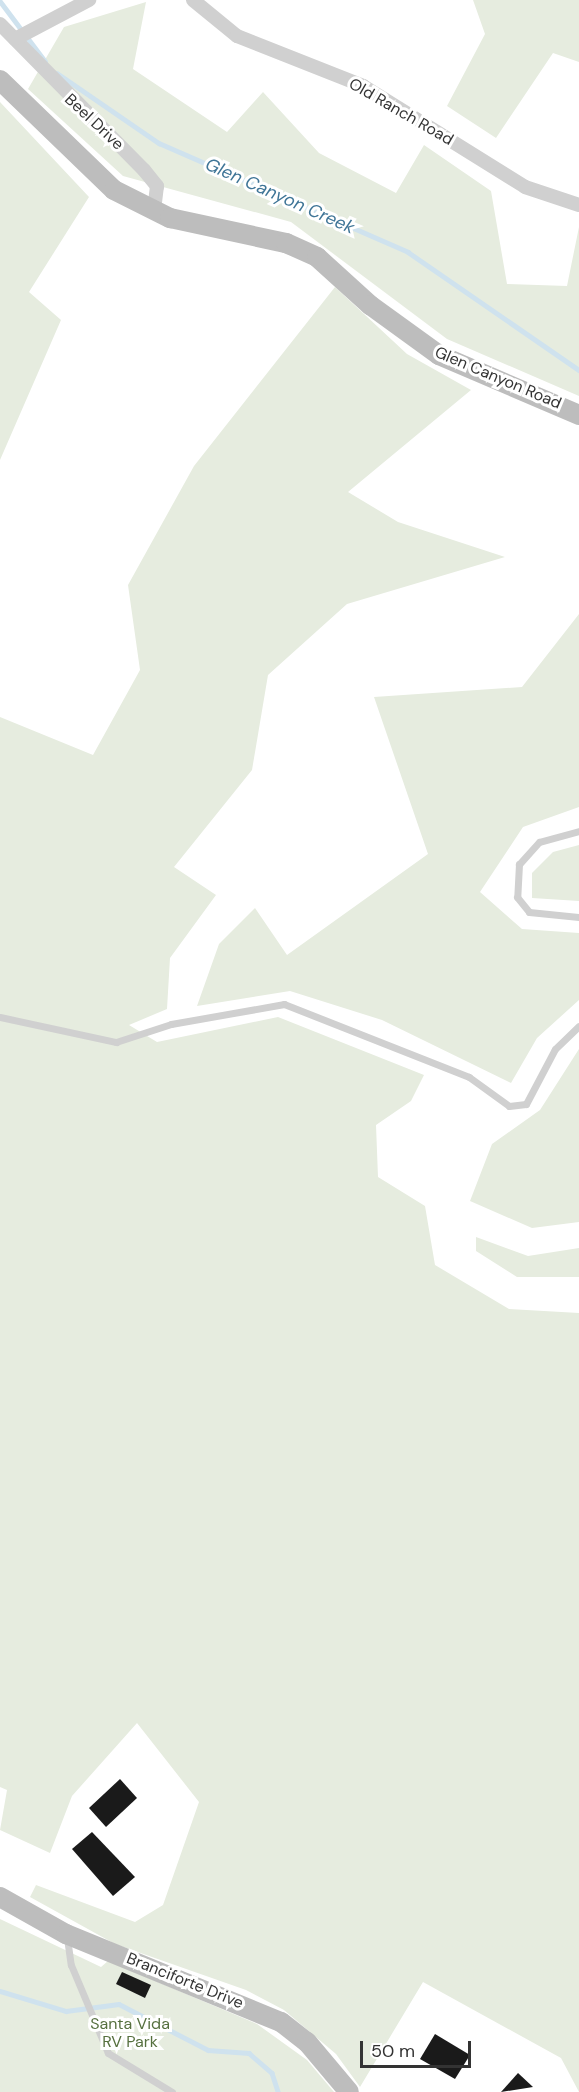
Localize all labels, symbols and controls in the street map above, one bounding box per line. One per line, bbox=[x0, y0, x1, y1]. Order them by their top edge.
street label: Old Ranch Road bbox=[345, 74, 457, 150]
street label: Beel Drive bbox=[61, 90, 127, 154]
water label: Glen Canyon Creek bbox=[202, 153, 358, 239]
street label: Glen Canyon Road bbox=[432, 343, 564, 413]
street label: Branciforte Drive bbox=[124, 1949, 246, 2013]
park label: Santa Vida RV Park bbox=[90, 2014, 170, 2052]
scale bar bbox=[363, 2029, 474, 2067]
text: 50 m bbox=[371, 2039, 415, 2063]

